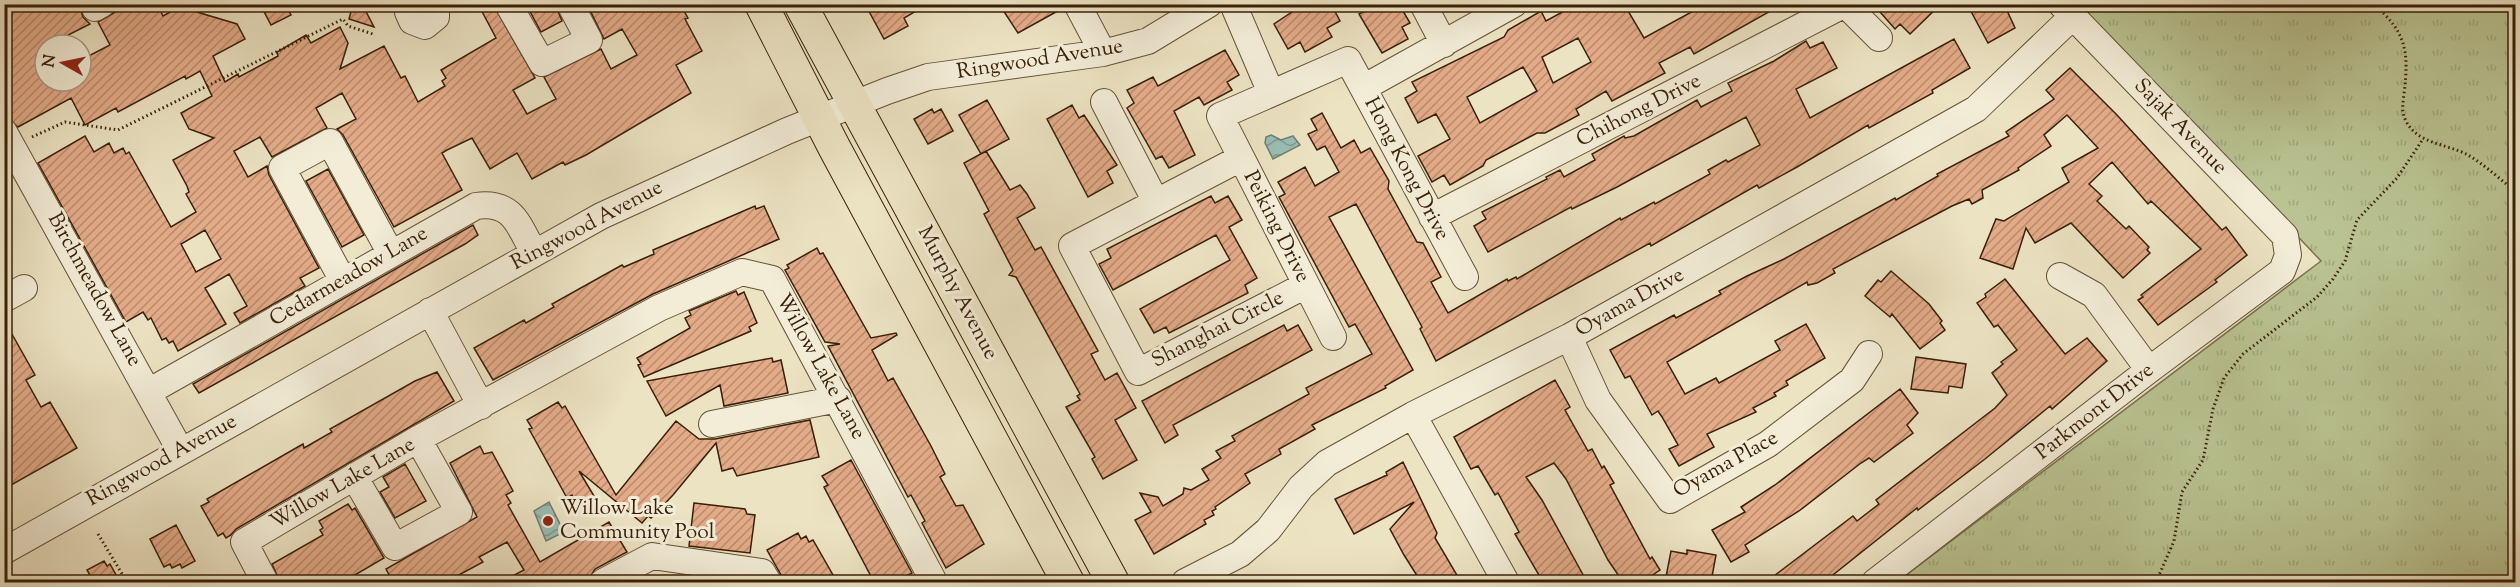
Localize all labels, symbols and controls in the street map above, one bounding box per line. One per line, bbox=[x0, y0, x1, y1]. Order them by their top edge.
street label: Ringwood Avenue bbox=[955, 32, 1125, 88]
north arrow bbox=[33, 33, 93, 93]
text: N bbox=[38, 53, 63, 69]
street label: Chihong Drive bbox=[1571, 67, 1707, 155]
street label: Sajak Avenue bbox=[2126, 72, 2234, 182]
street label: Hong Kong Drive bbox=[1356, 92, 1456, 246]
street label: Peiking Drive bbox=[1235, 166, 1317, 288]
street label: Ringwood Avenue bbox=[506, 173, 668, 279]
street label: Birchmeadow Lane bbox=[39, 207, 149, 373]
street label: Cedarmeadow Lane bbox=[264, 219, 434, 335]
street label: Murphy Avenue bbox=[909, 221, 1005, 365]
street label: Oyama Drive bbox=[1570, 261, 1690, 345]
street label: Shanghai Circle bbox=[1147, 284, 1289, 376]
street label: Willow Lake Lane bbox=[767, 289, 873, 445]
street label: Parkmont Drive bbox=[2029, 356, 2161, 468]
street label: Ringwood Avenue bbox=[81, 407, 243, 515]
street label: Oyama Place bbox=[1668, 424, 1784, 506]
street label: Willow Lake Lane bbox=[265, 430, 421, 538]
place label: Willow Lake Community Pool bbox=[560, 494, 715, 548]
marker: Willow Lake Community Pool bbox=[541, 514, 555, 528]

